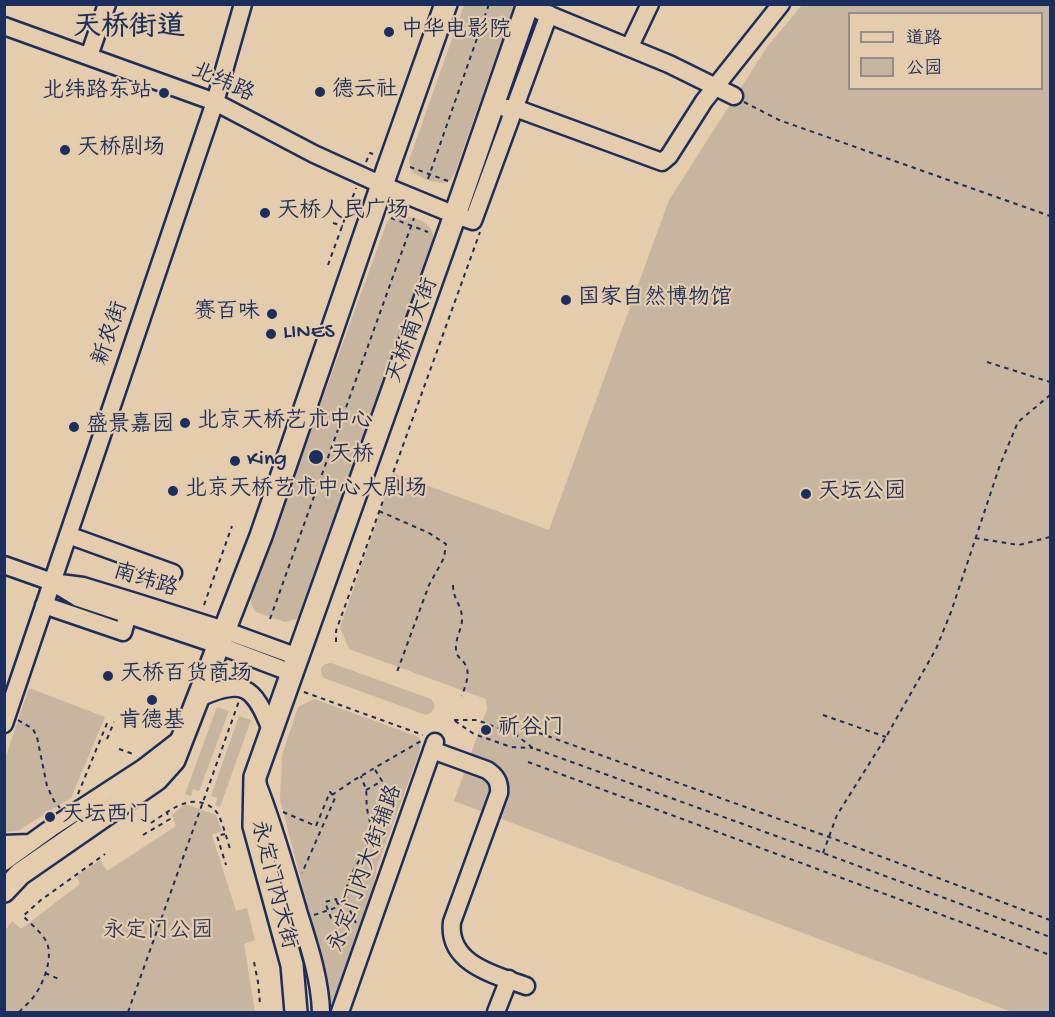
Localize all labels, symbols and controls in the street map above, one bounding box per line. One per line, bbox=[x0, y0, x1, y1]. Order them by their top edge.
legend bbox=[848, 12, 1043, 90]
district label: 天桥街道 bbox=[73, 13, 185, 47]
place label: 中华电影院 bbox=[401, 19, 511, 45]
marker: 中华电影院 bbox=[382, 25, 396, 39]
text: 道路 bbox=[906, 29, 942, 50]
street label: 北纬路 bbox=[186, 59, 258, 109]
text: 公园 bbox=[906, 59, 942, 80]
place label: 德云社 bbox=[332, 79, 398, 105]
place label: 北纬路东站 bbox=[42, 80, 152, 106]
marker: 德云社 bbox=[313, 85, 327, 99]
marker: 北纬路东站 bbox=[157, 86, 171, 100]
place label: 天桥剧场 bbox=[77, 137, 165, 163]
marker: 天桥剧场 bbox=[58, 143, 72, 157]
place label: 天桥人民广场 bbox=[277, 200, 409, 226]
marker: 天桥人民广场 bbox=[258, 206, 272, 220]
street label: 天桥南大街 bbox=[383, 275, 445, 387]
place label: 国家自然博物馆 bbox=[578, 287, 732, 313]
marker: 国家自然博物馆 bbox=[559, 293, 573, 307]
street label: 新农街 bbox=[89, 299, 135, 369]
place label: 赛百味 bbox=[194, 301, 260, 327]
marker: 赛百味 bbox=[265, 307, 279, 321]
place label: LINES bbox=[283, 321, 335, 347]
marker: LINES bbox=[264, 327, 278, 341]
place label: 北京天桥艺术中心 bbox=[197, 410, 373, 436]
place label: 盛景嘉园 bbox=[86, 414, 174, 440]
marker: 北京天桥艺术中心 bbox=[178, 416, 192, 430]
marker: 盛景嘉园 bbox=[67, 420, 81, 434]
place label: 天桥 bbox=[330, 444, 374, 470]
place label: King bbox=[247, 448, 287, 474]
marker: 天桥 bbox=[307, 448, 325, 466]
marker: King bbox=[228, 454, 242, 468]
place label: 北京天桥艺术中心大剧场 bbox=[185, 478, 427, 504]
place label: 天坛公园 bbox=[818, 481, 906, 507]
marker: 北京天桥艺术中心大剧场 bbox=[166, 484, 180, 498]
marker: 天坛公园 bbox=[799, 487, 813, 501]
street label: 南纬路 bbox=[110, 560, 180, 604]
place label: 天桥百货商场 bbox=[120, 663, 252, 689]
marker: 天桥百货商场 bbox=[101, 669, 115, 683]
marker: 肯德基 bbox=[145, 693, 159, 707]
place label: 肯德基 bbox=[119, 710, 185, 736]
place label: 祈谷门 bbox=[498, 717, 564, 743]
marker: 祈谷门 bbox=[479, 723, 493, 737]
street label: 永定门内大街辅路 bbox=[324, 782, 410, 956]
place label: 天坛西门 bbox=[62, 804, 150, 830]
marker: 天坛西门 bbox=[43, 810, 57, 824]
street label: 永定门内大街 bbox=[243, 818, 301, 952]
park label: 永定门公园 bbox=[103, 920, 213, 946]

